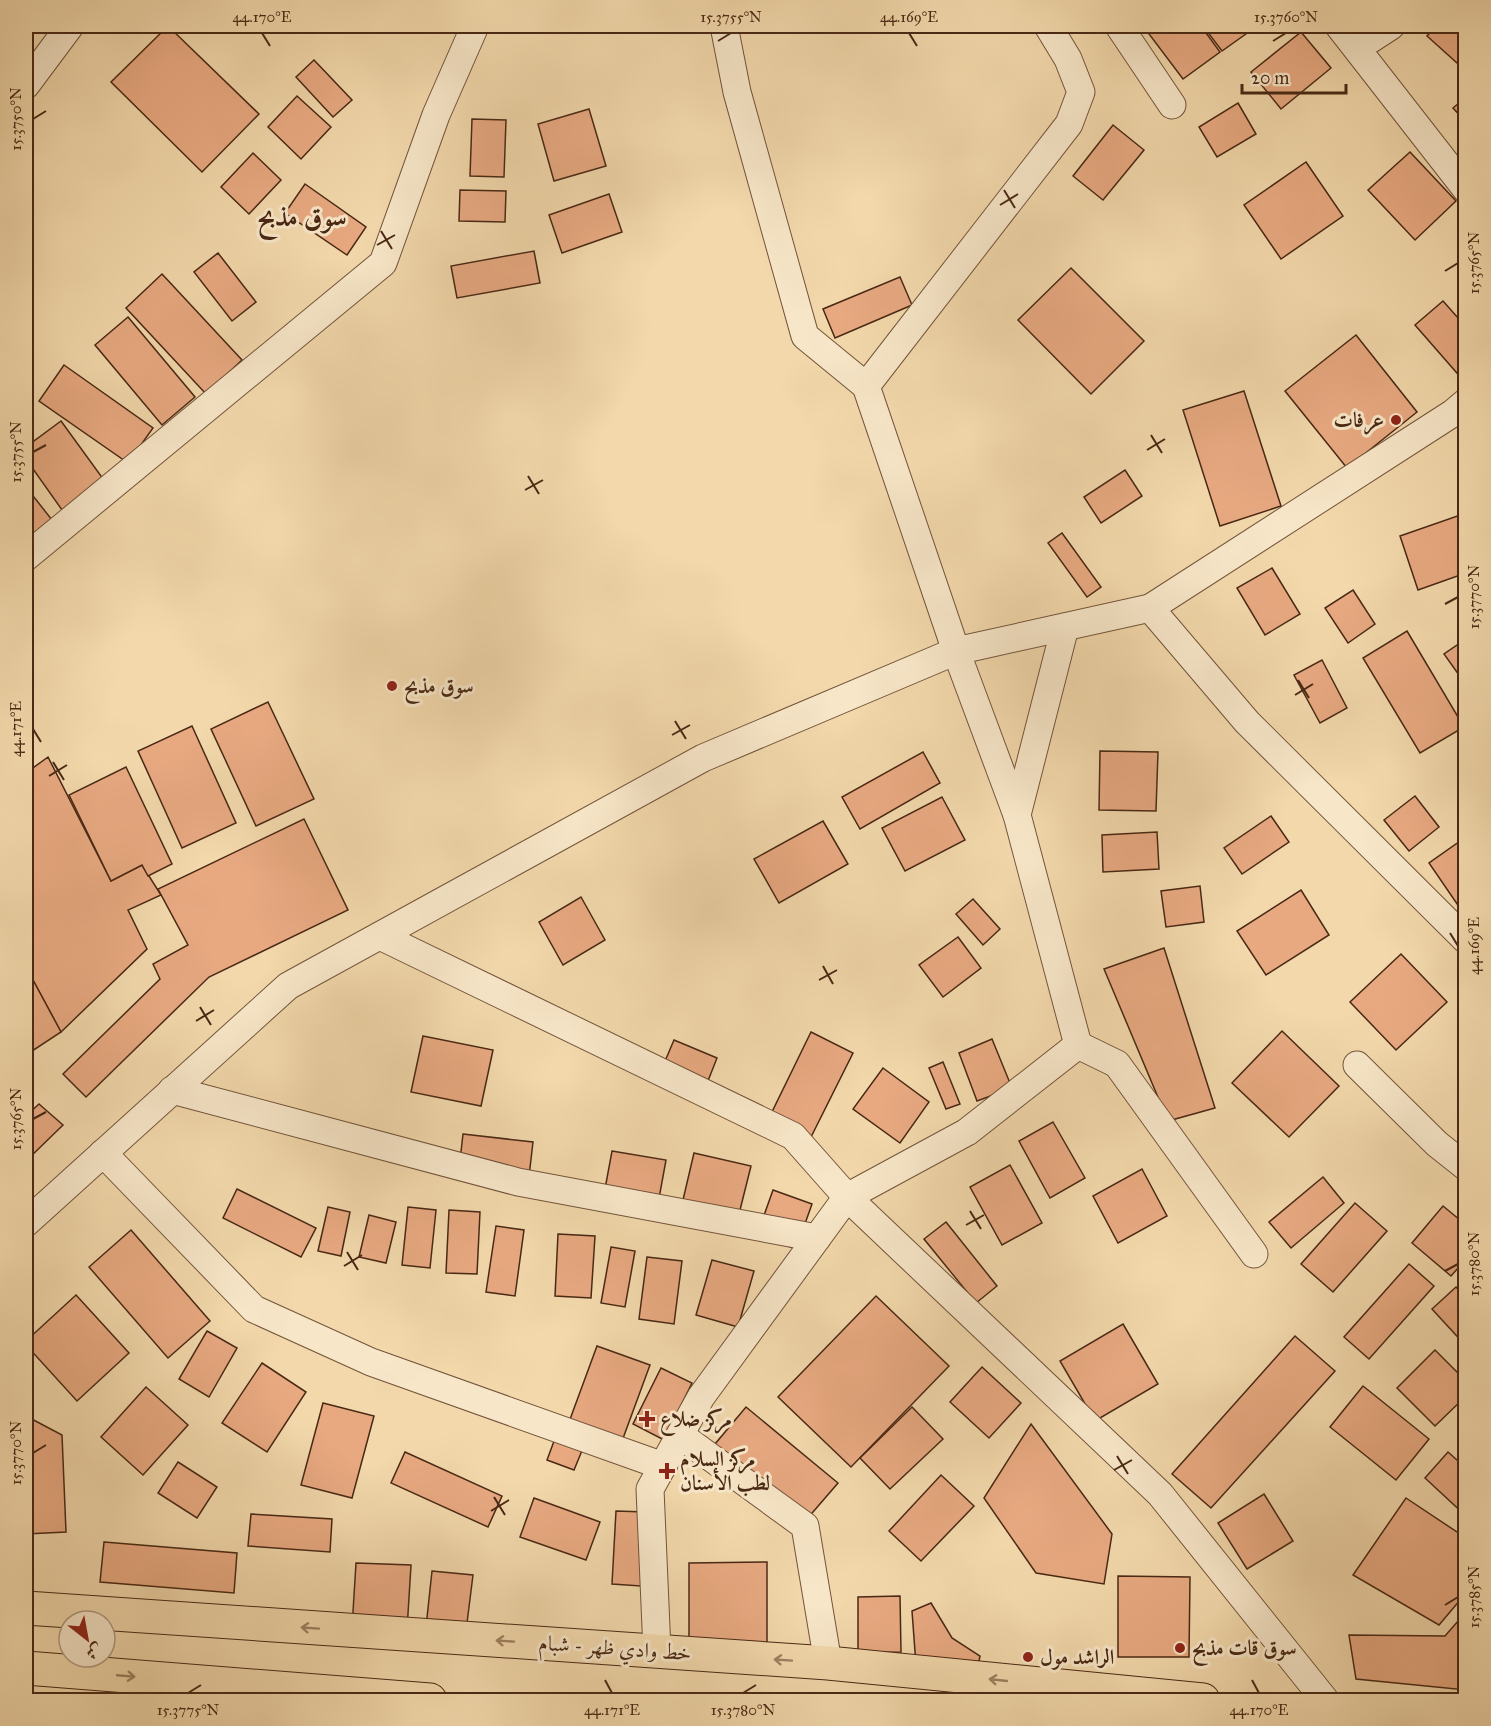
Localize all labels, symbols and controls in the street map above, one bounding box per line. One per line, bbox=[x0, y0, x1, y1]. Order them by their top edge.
text: 44.170°E bbox=[232, 8, 292, 26]
text: 15.3755°N bbox=[700, 8, 762, 26]
text: 44.169°E bbox=[880, 8, 938, 26]
text: 15.3760°N bbox=[1254, 8, 1318, 26]
scale bar bbox=[1242, 57, 1346, 95]
text: 20 m bbox=[1251, 67, 1289, 89]
text: 15.3750°N bbox=[7, 87, 25, 151]
district label: سوق مذبح bbox=[257, 200, 347, 240]
text: 15.3765°N bbox=[1465, 232, 1483, 294]
place label: عرفات bbox=[1334, 407, 1384, 435]
marker: عرفات bbox=[1389, 413, 1403, 427]
text: 15.3755°N bbox=[7, 421, 25, 483]
text: 15.3770°N bbox=[1465, 565, 1483, 629]
place label: سوق مذبح bbox=[404, 673, 474, 704]
marker: سوق مذبح bbox=[385, 679, 399, 693]
text: 44.171°E bbox=[7, 701, 25, 757]
text: 44.169°E bbox=[1465, 917, 1483, 975]
text: 15.3765°N bbox=[7, 1088, 25, 1150]
text: 15.3780°N bbox=[1465, 1232, 1483, 1296]
place label: مركز ضلاع bbox=[660, 1406, 732, 1436]
marker: مركز ضلاع bbox=[638, 1410, 656, 1428]
text: 15.3770°N bbox=[7, 1421, 25, 1485]
place label: مركز السلام لطب الأسنان bbox=[680, 1446, 770, 1497]
marker: مركز السلام لطب الأسنان bbox=[658, 1462, 676, 1480]
text: 15.3785°N bbox=[1465, 1565, 1483, 1628]
north arrow bbox=[57, 1609, 117, 1669]
one-way arrow bbox=[301, 1622, 321, 1633]
street label: خط وادي ظهر - شبام bbox=[537, 1630, 692, 1671]
one-way arrow bbox=[495, 1635, 515, 1646]
place label: سوق قات مذبح bbox=[1192, 1635, 1297, 1666]
text: ش bbox=[83, 1639, 106, 1664]
marker: سوق قات مذبح bbox=[1173, 1641, 1187, 1655]
place label: الراشد مول bbox=[1040, 1644, 1114, 1670]
marker: الراشد مول bbox=[1021, 1650, 1035, 1664]
one-way arrow bbox=[774, 1654, 794, 1665]
one-way arrow bbox=[115, 1671, 135, 1682]
one-way arrow bbox=[989, 1674, 1009, 1685]
text: 15.3775°N bbox=[157, 1701, 220, 1719]
text: 44.171°E bbox=[584, 1701, 640, 1719]
text: 15.3780°N bbox=[711, 1701, 775, 1719]
text: 44.170°E bbox=[1229, 1701, 1289, 1719]

